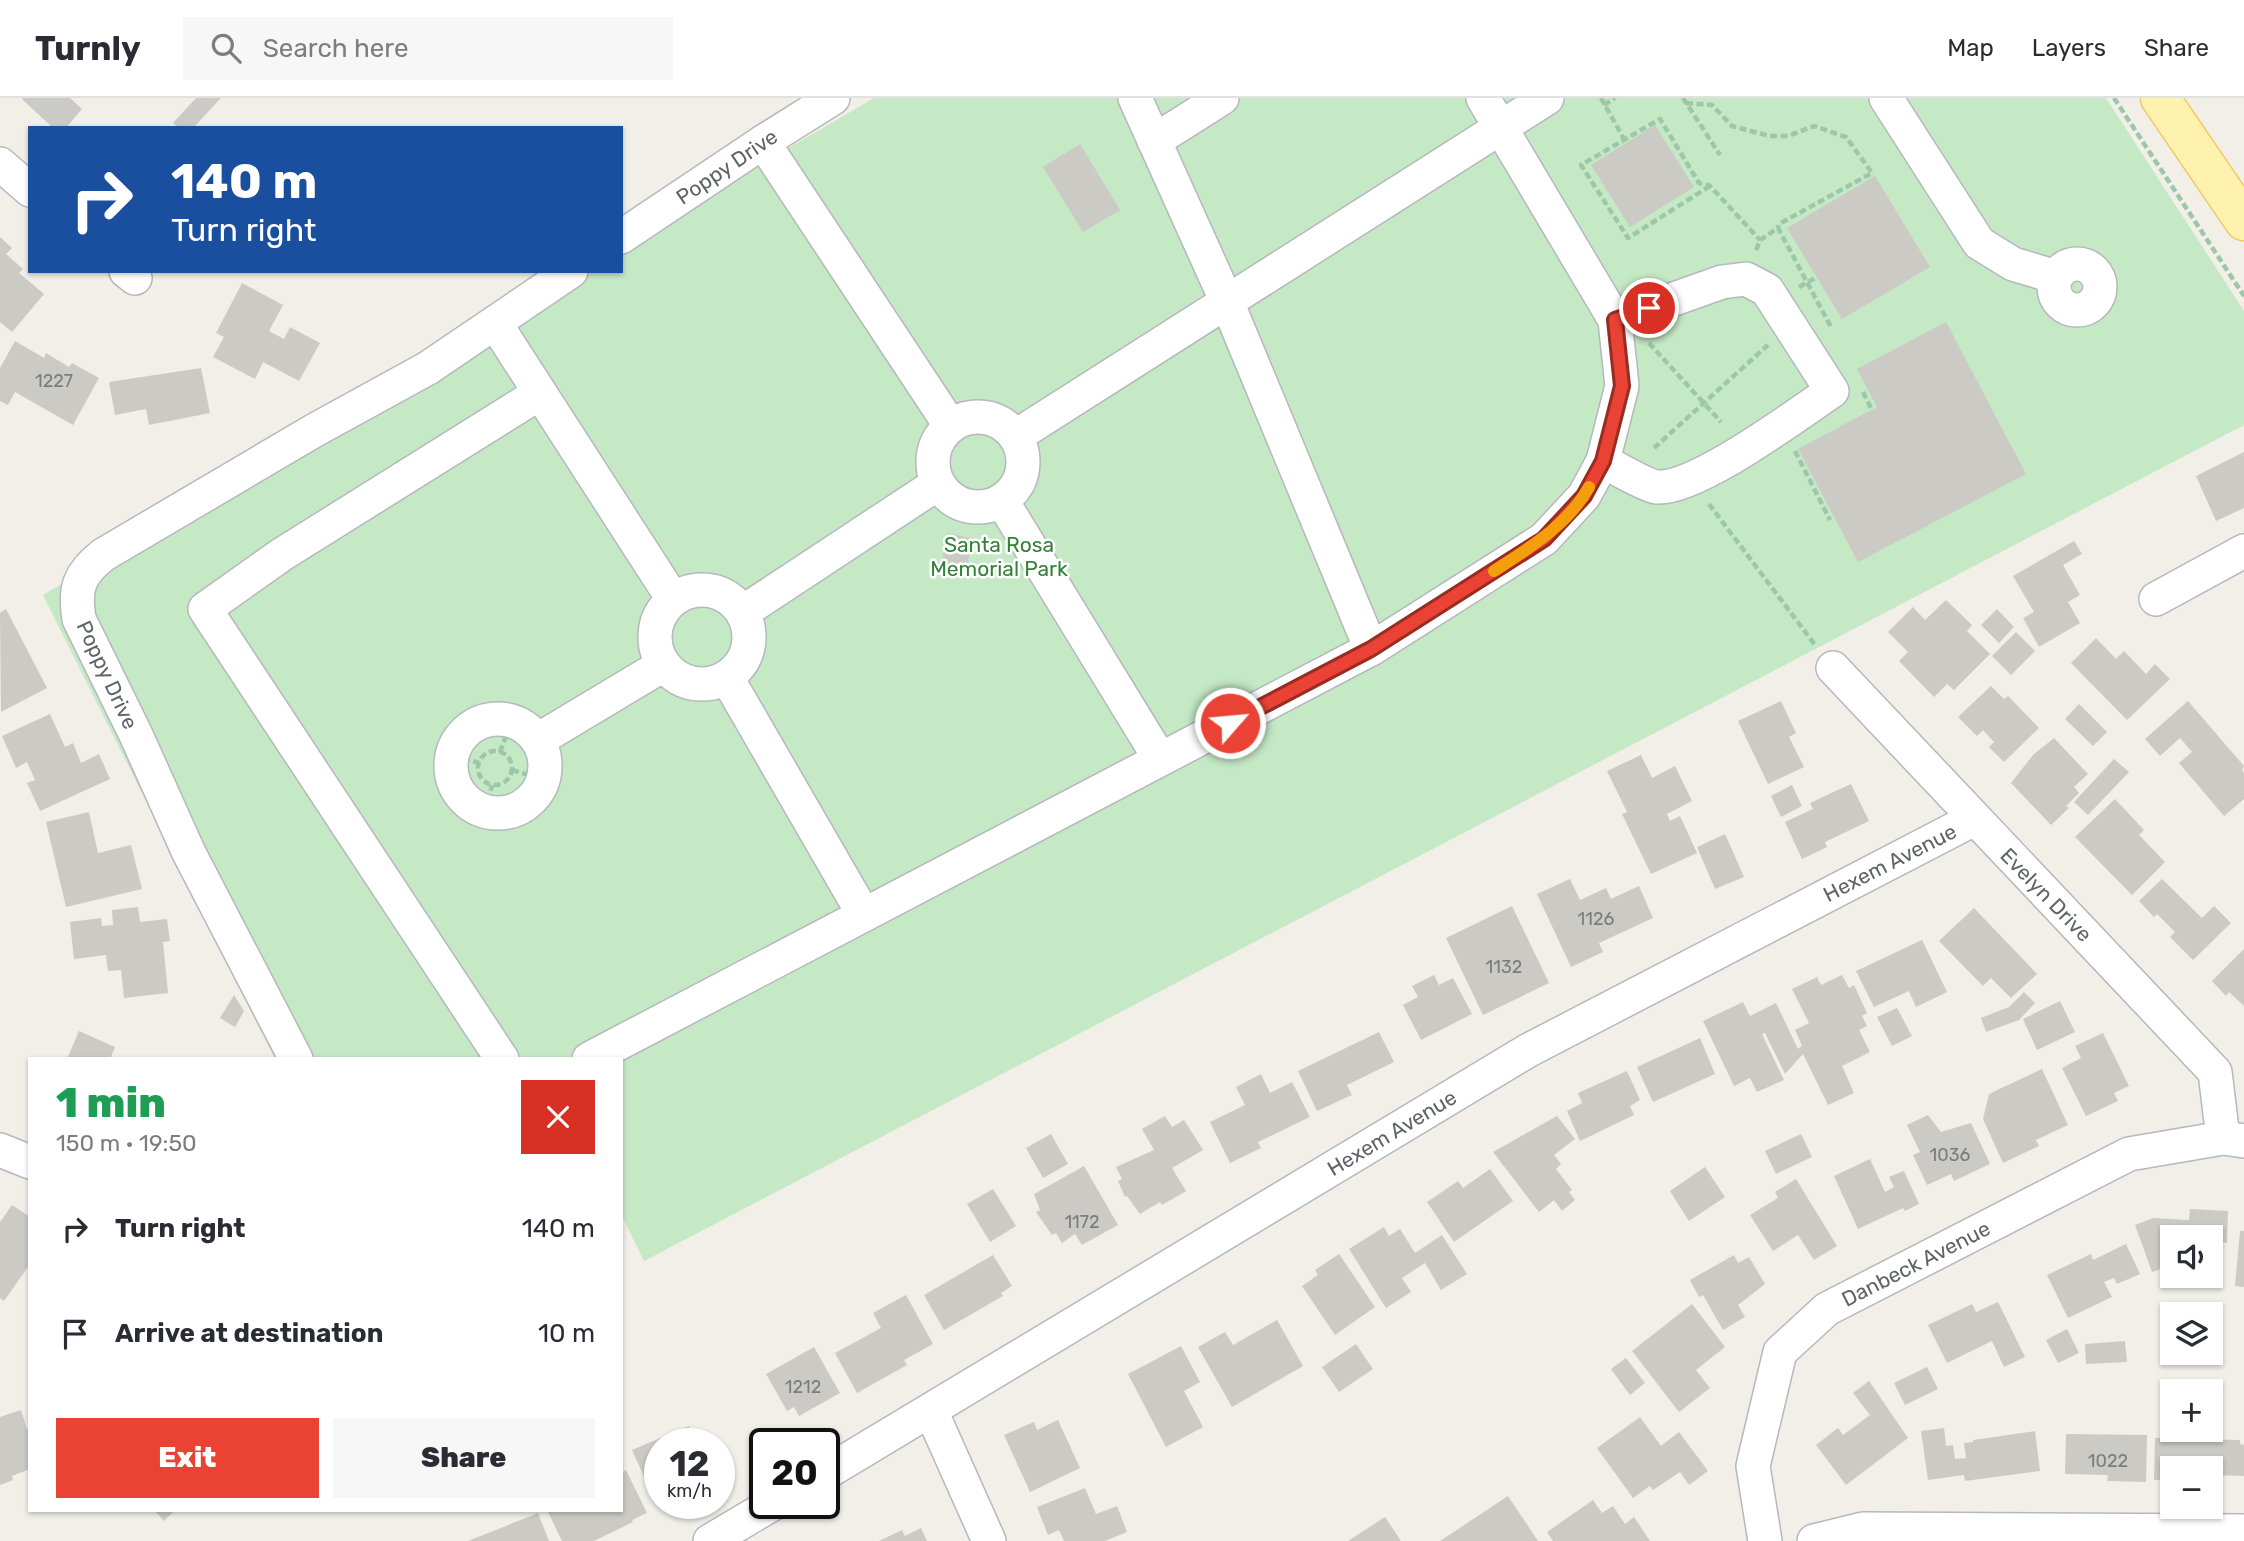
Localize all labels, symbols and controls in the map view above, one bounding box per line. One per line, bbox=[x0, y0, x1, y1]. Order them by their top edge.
search box bbox=[183, 17, 673, 80]
text: Turnly bbox=[35, 29, 141, 68]
icon: search bbox=[207, 29, 245, 67]
text: Search here bbox=[263, 33, 409, 64]
text: Map bbox=[1947, 34, 1994, 62]
text: Layers bbox=[2032, 34, 2106, 62]
text: Share bbox=[2144, 34, 2209, 62]
street label: Poppy Drive bbox=[671, 124, 782, 210]
text: 140 m bbox=[171, 152, 317, 210]
icon: right bbox=[56, 154, 147, 245]
text: Turn right bbox=[171, 211, 316, 249]
pin bbox=[1619, 278, 1679, 338]
icon: arrive bbox=[1630, 289, 1668, 327]
house number: 1227 bbox=[35, 370, 73, 392]
park label: Santa Rosa Memorial Park bbox=[930, 532, 1068, 581]
street label: Poppy Drive bbox=[71, 617, 143, 733]
position arrow bbox=[1193, 686, 1267, 760]
street label: Hexem Avenue bbox=[1819, 818, 1961, 907]
street label: Evelyn Drive bbox=[1996, 843, 2097, 947]
house number: 1126 bbox=[1578, 908, 1615, 930]
house number: 1132 bbox=[1486, 956, 1522, 978]
text: 1 min bbox=[56, 1078, 166, 1128]
button: close bbox=[521, 1080, 595, 1154]
street label: Hexem Avenue bbox=[1323, 1084, 1461, 1181]
text: 150 m · 19:50 bbox=[56, 1129, 197, 1157]
house number: 1036 bbox=[1930, 1144, 1971, 1166]
icon: right bbox=[56, 1210, 94, 1248]
house number: 1172 bbox=[1064, 1211, 1100, 1233]
text: Turn right bbox=[115, 1213, 245, 1244]
text: 140 m bbox=[522, 1213, 595, 1244]
street label: Danbeck Avenue bbox=[1837, 1215, 1994, 1312]
map controls bbox=[2160, 1225, 2223, 1519]
button: sound bbox=[2160, 1225, 2223, 1288]
button: layers bbox=[2160, 1302, 2223, 1365]
icon: arrive bbox=[56, 1315, 94, 1353]
text: Arrive at destination bbox=[115, 1318, 383, 1349]
text: 10 m bbox=[538, 1318, 595, 1349]
house number: 1212 bbox=[785, 1376, 821, 1398]
button: + bbox=[2160, 1379, 2223, 1442]
button: Exit bbox=[56, 1418, 319, 1498]
button: Share bbox=[333, 1418, 595, 1498]
speed limit sign: 20 bbox=[749, 1428, 840, 1519]
text: 12 bbox=[669, 1443, 710, 1485]
house number: 1022 bbox=[2088, 1450, 2128, 1472]
button: − bbox=[2160, 1456, 2223, 1519]
text: km/h bbox=[667, 1480, 712, 1502]

